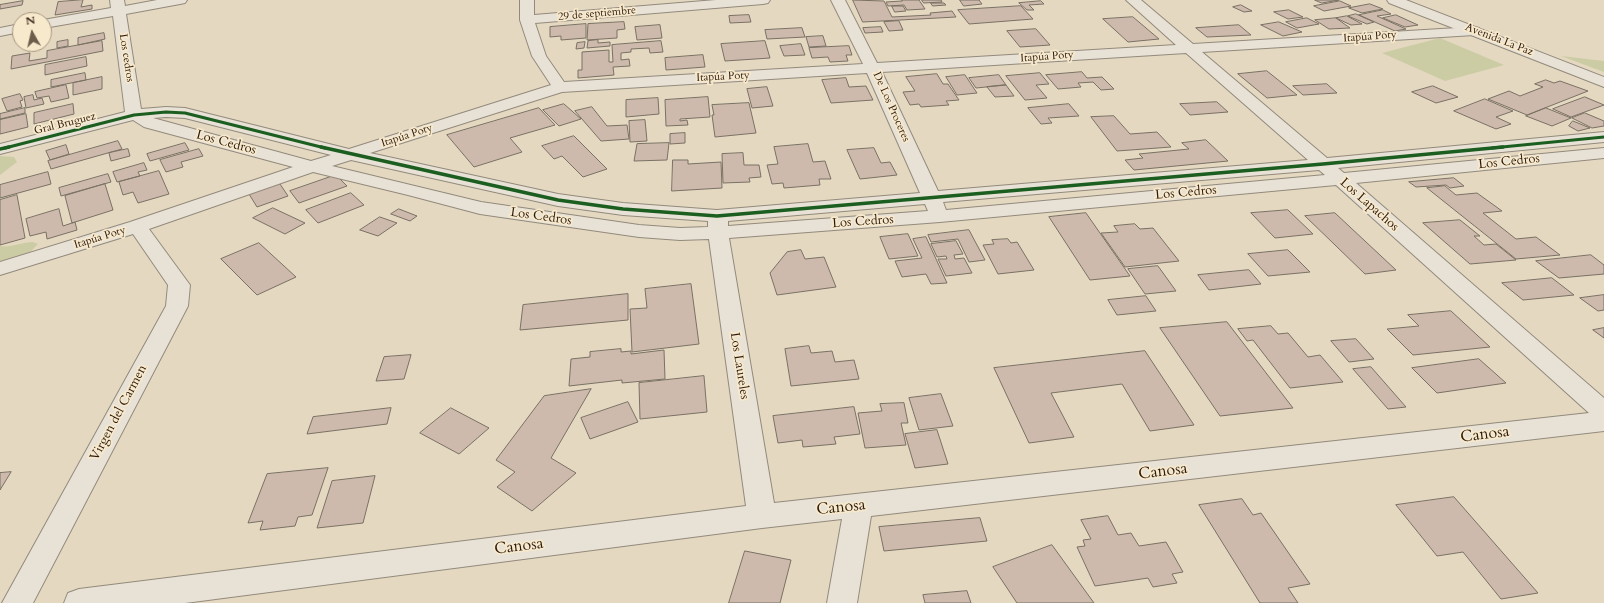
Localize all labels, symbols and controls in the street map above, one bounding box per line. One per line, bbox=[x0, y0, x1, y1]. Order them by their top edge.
street label: 29 de septiembre bbox=[557, 4, 637, 24]
north arrow bbox=[12, 12, 52, 52]
text: N bbox=[25, 13, 36, 29]
street label: Avenida La Paz bbox=[1463, 21, 1535, 59]
street label: Itapúa Poty bbox=[1343, 29, 1397, 45]
street label: Los cedros bbox=[116, 33, 136, 83]
street label: Itapúa Poty bbox=[1020, 49, 1074, 65]
street label: Itapúa Poty bbox=[696, 69, 750, 85]
street label: De Los Proceres bbox=[870, 70, 912, 144]
street label: Gral Bruguez bbox=[33, 110, 97, 138]
street label: Itapúa Poty bbox=[380, 121, 434, 151]
street label: Los Cedros bbox=[194, 127, 258, 159]
street label: Los Cedros bbox=[1478, 151, 1540, 173]
street label: Los Lapachos bbox=[1336, 175, 1402, 235]
street label: Los Cedros bbox=[1155, 183, 1217, 203]
street label: Los Cedros bbox=[509, 205, 573, 229]
street label: Los Cedros bbox=[832, 212, 894, 232]
street label: Itapúa Poty bbox=[73, 224, 127, 252]
street label: Los Laureles bbox=[726, 331, 752, 401]
street label: Virgen del Carmen bbox=[87, 362, 151, 464]
street label: Canosa bbox=[1459, 422, 1511, 448]
street label: Canosa bbox=[1137, 459, 1189, 485]
street label: Canosa bbox=[816, 496, 866, 520]
street label: Canosa bbox=[493, 534, 545, 560]

